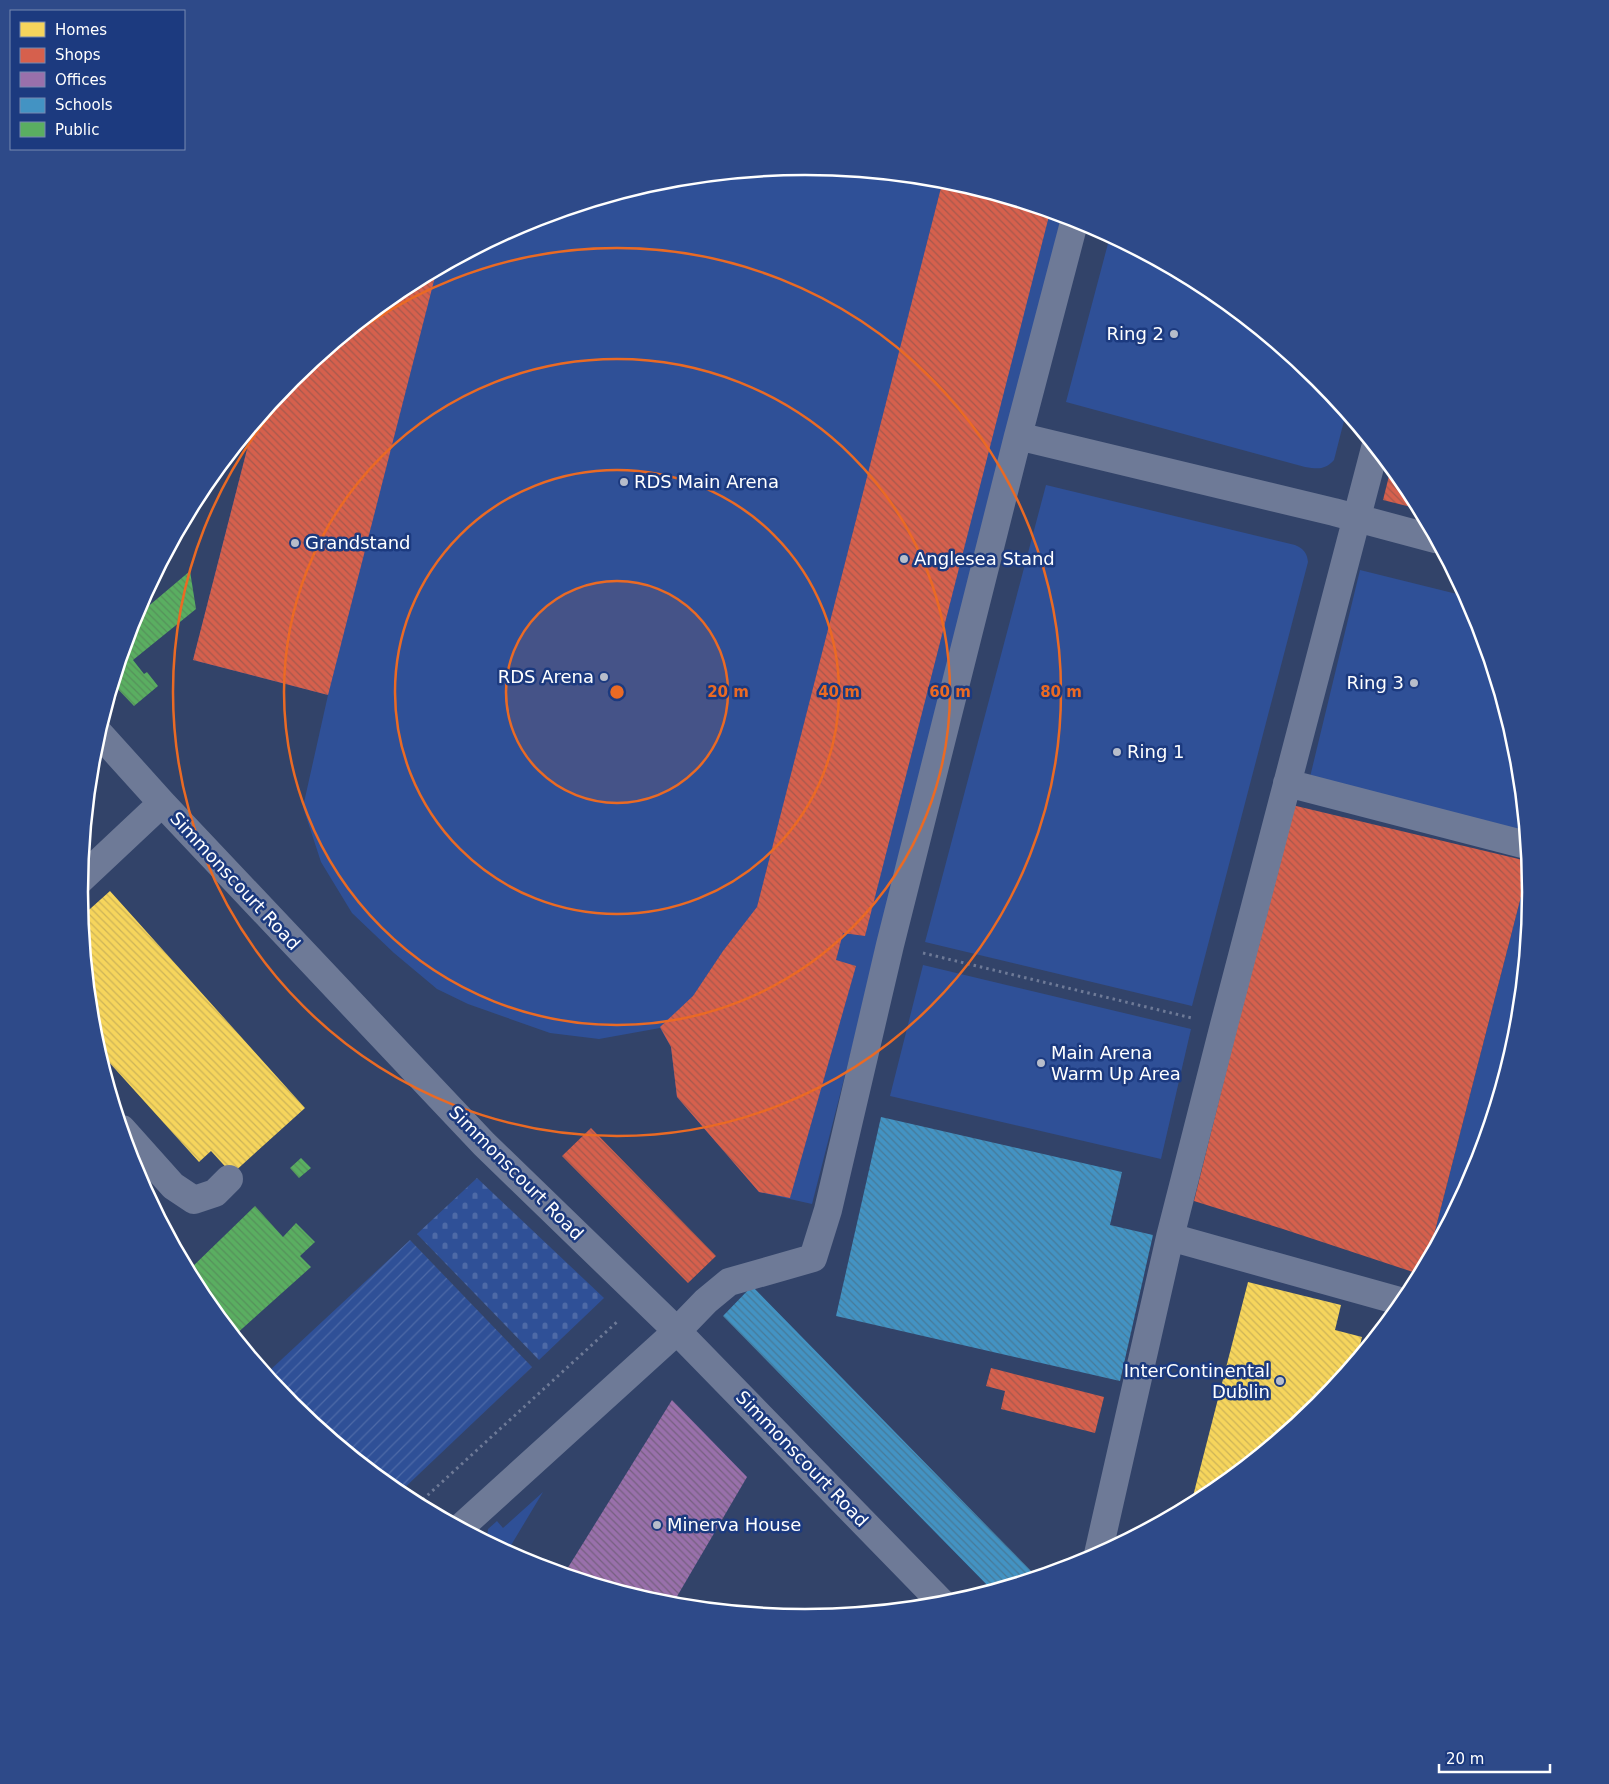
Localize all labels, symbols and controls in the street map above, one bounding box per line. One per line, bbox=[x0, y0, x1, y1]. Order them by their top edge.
legend bbox=[10, 10, 185, 150]
text: Homes bbox=[55, 21, 107, 39]
text: Shops bbox=[55, 46, 101, 64]
text: Offices bbox=[55, 71, 107, 89]
text: Schools bbox=[55, 96, 113, 114]
text: Public bbox=[55, 121, 99, 139]
place label: Ring 2 bbox=[1106, 323, 1164, 344]
marker: Ring 2 bbox=[1168, 328, 1180, 340]
place label: RDS Main Arena bbox=[634, 471, 779, 492]
marker: RDS Main Arena bbox=[618, 476, 630, 488]
place label: Grandstand bbox=[305, 532, 411, 553]
marker: Grandstand bbox=[289, 537, 301, 549]
place label: Anglesea Stand bbox=[914, 548, 1055, 569]
marker: Anglesea Stand bbox=[898, 553, 910, 565]
place label: RDS Arena bbox=[498, 666, 594, 687]
marker: RDS Arena bbox=[598, 671, 610, 683]
place label: Ring 3 bbox=[1346, 672, 1404, 693]
marker: Ring 3 bbox=[1408, 677, 1420, 689]
centre of rings bbox=[608, 683, 626, 701]
text: 20 m bbox=[707, 683, 749, 701]
text: 40 m bbox=[818, 683, 860, 701]
text: 60 m bbox=[929, 683, 971, 701]
text: 80 m bbox=[1040, 683, 1082, 701]
place label: Ring 1 bbox=[1127, 741, 1185, 762]
marker: Ring 1 bbox=[1111, 746, 1123, 758]
street label: Simmonscourt Road bbox=[166, 807, 305, 954]
place label: Main Arena Warm Up Area bbox=[1051, 1042, 1181, 1084]
marker: Main Arena Warm Up Area bbox=[1035, 1057, 1047, 1069]
street label: Simmonscourt Road bbox=[445, 1101, 588, 1244]
place label: InterContinental Dublin bbox=[1124, 1360, 1270, 1402]
marker: InterContinental Dublin bbox=[1274, 1375, 1286, 1387]
street label: Simmonscourt Road bbox=[732, 1386, 873, 1531]
place label: Minerva House bbox=[667, 1514, 801, 1535]
marker: Minerva House bbox=[651, 1519, 663, 1531]
scale bar bbox=[1439, 1742, 1550, 1774]
text: 20 m bbox=[1446, 1750, 1484, 1768]

